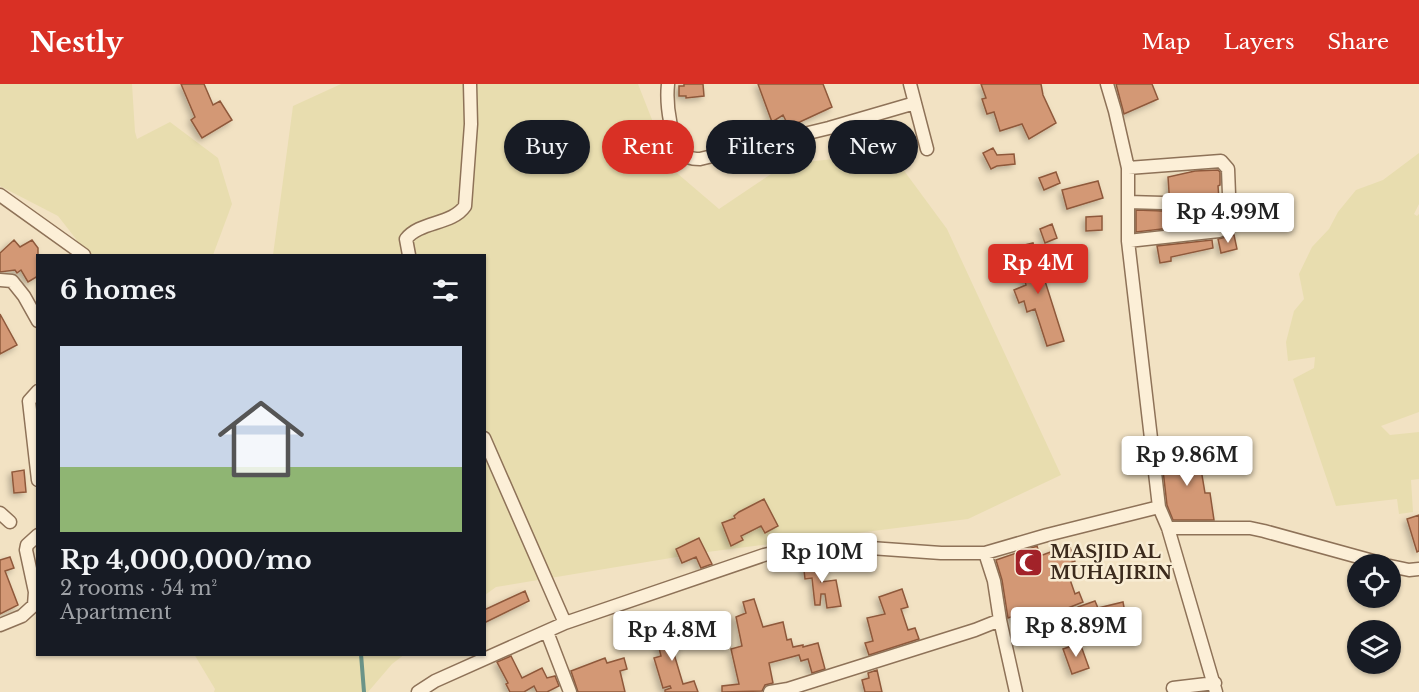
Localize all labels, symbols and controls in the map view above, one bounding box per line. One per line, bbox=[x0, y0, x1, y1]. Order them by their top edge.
text: Nestly bbox=[30, 25, 123, 60]
text: Map bbox=[1142, 29, 1191, 55]
text: Layers bbox=[1224, 29, 1295, 55]
text: Share bbox=[1328, 29, 1389, 55]
chip: Buy bbox=[504, 120, 590, 174]
chip: Rent bbox=[602, 120, 694, 174]
chip: Filters bbox=[706, 120, 816, 174]
chip: New bbox=[828, 120, 918, 174]
pin: Rp 4.99M bbox=[1166, 193, 1290, 244]
text: Rp 4.99M bbox=[1176, 200, 1280, 224]
pin: Rp 4M bbox=[996, 244, 1080, 295]
text: Rp 4M bbox=[1002, 251, 1074, 275]
text: 6 homes bbox=[60, 274, 176, 306]
icon: filters bbox=[429, 274, 462, 307]
icon: home bbox=[207, 385, 315, 493]
pin: Rp 9.86M bbox=[1125, 436, 1249, 487]
text: Rp 9.86M bbox=[1136, 443, 1238, 467]
pin: Rp 10M bbox=[773, 533, 871, 584]
text: Rp 10M bbox=[781, 540, 863, 564]
place label: MASJID AL MUHAJIRIN bbox=[1050, 541, 1172, 584]
text: Rp 4,000,000/mo bbox=[60, 544, 312, 576]
mosque icon: MASJID AL MUHAJIRIN bbox=[1013, 546, 1045, 578]
map controls bbox=[1347, 554, 1401, 674]
button: locate bbox=[1347, 554, 1401, 608]
text: 2 rooms · 54 m² bbox=[60, 576, 217, 600]
text: Apartment bbox=[60, 600, 171, 624]
pin: Rp 8.89M bbox=[1014, 607, 1138, 658]
pin: Rp 4.8M bbox=[617, 611, 727, 662]
text: Rp 8.89M bbox=[1025, 614, 1127, 638]
text: Rp 4.8M bbox=[627, 618, 717, 642]
button: layers bbox=[1347, 620, 1401, 674]

